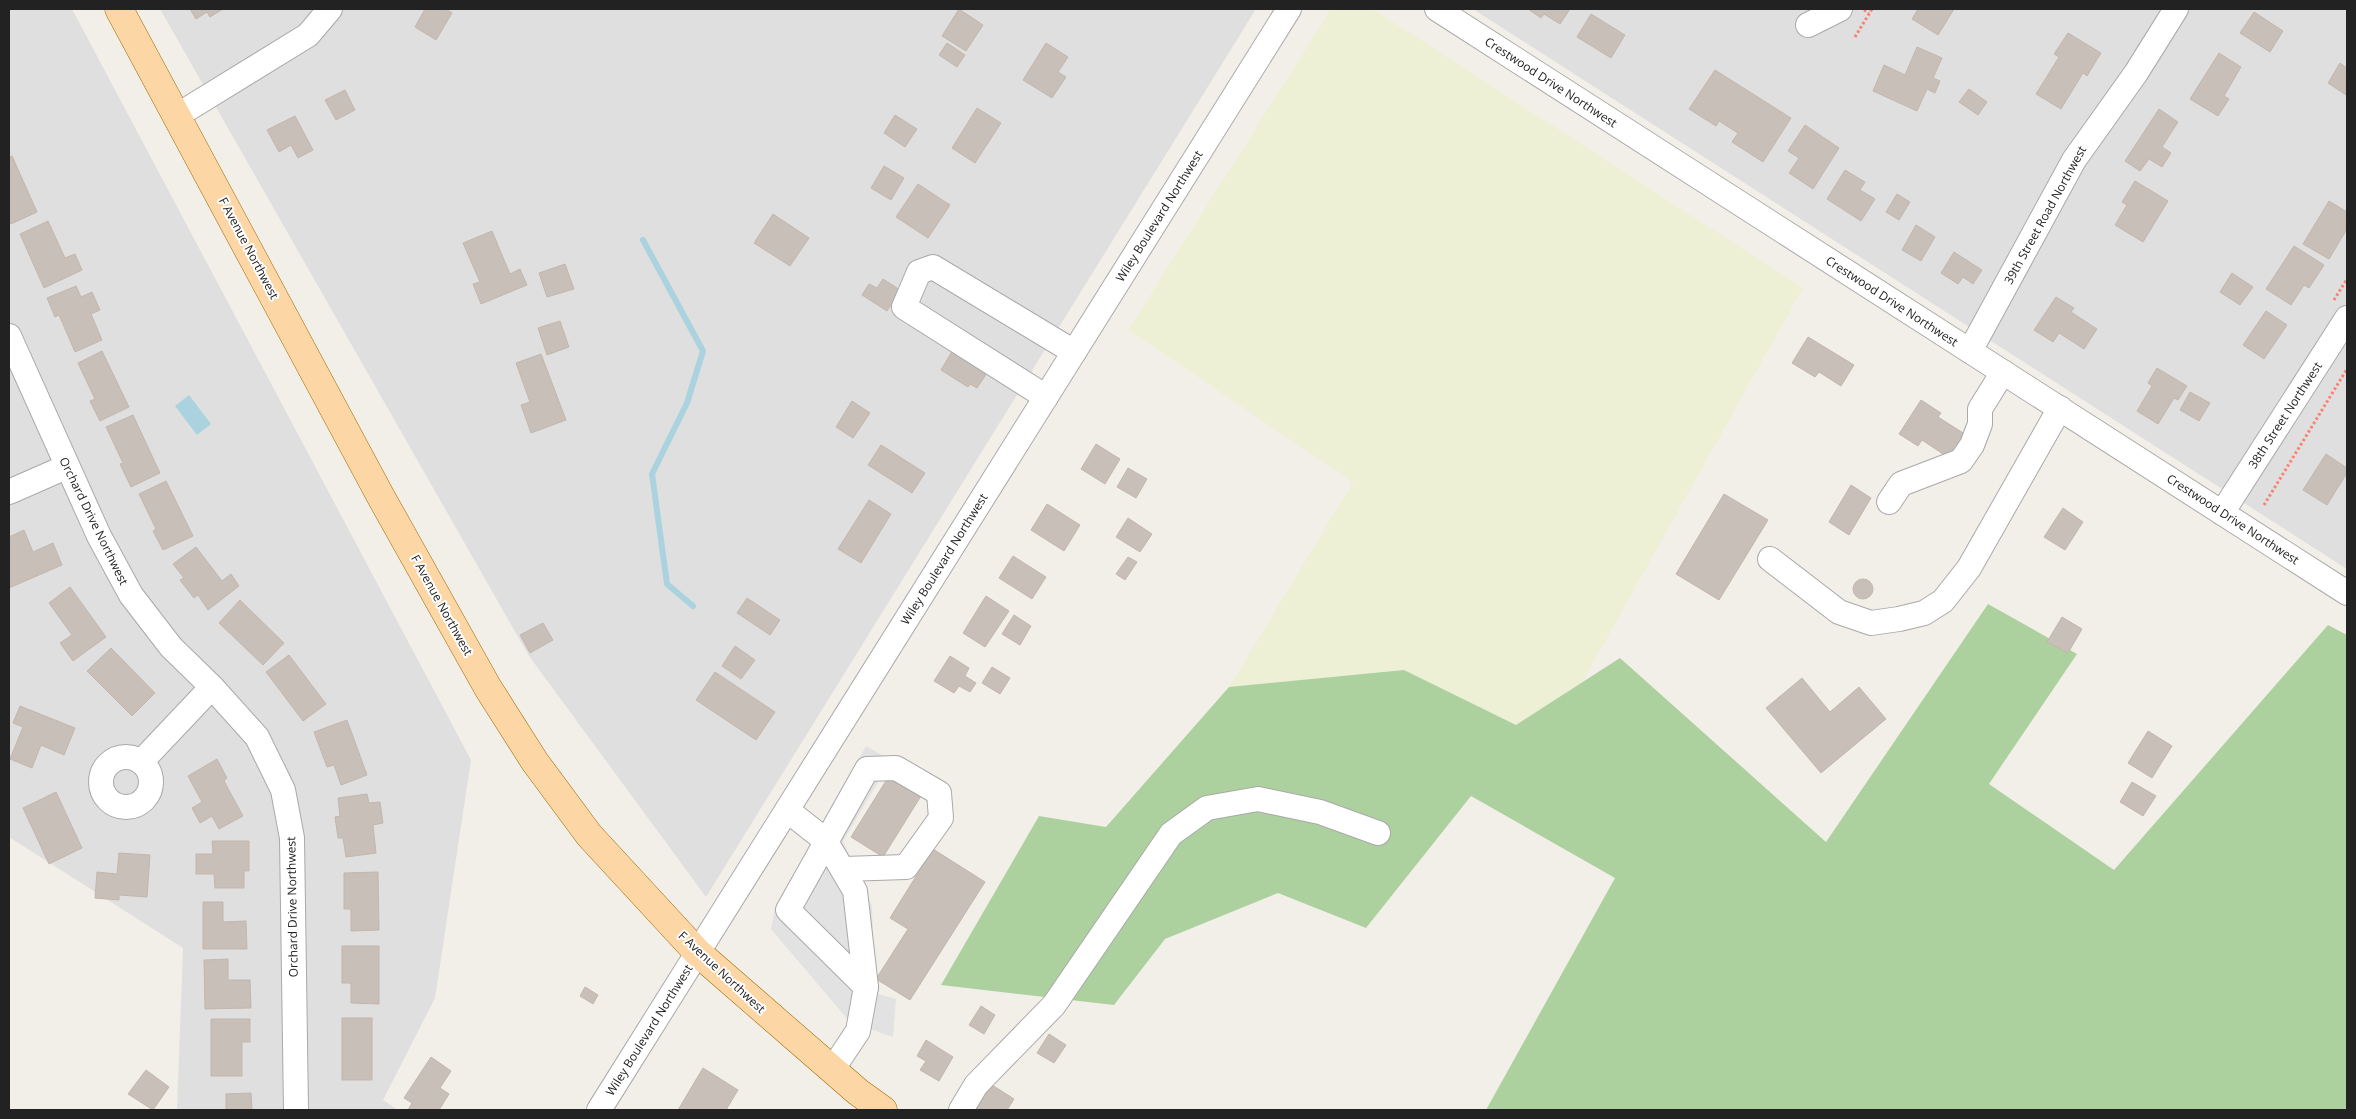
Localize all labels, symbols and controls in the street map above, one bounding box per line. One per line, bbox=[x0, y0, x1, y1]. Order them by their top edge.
street label: Crestwood Drive Northwest bbox=[1481, 33, 1621, 131]
street label: 39th Street Road Northwest bbox=[2000, 143, 2090, 287]
street label: Wiley Boulevard Northwest bbox=[1112, 147, 1206, 285]
street label: F Avenue Northwest bbox=[215, 194, 283, 302]
street label: Crestwood Drive Northwest bbox=[1822, 252, 1962, 350]
street label: 38th Street Northwest bbox=[2244, 358, 2326, 472]
street label: Orchard Drive Northwest bbox=[56, 454, 132, 588]
street label: Crestwood Drive Northwest bbox=[2163, 470, 2303, 568]
street label: Wiley Boulevard Northwest bbox=[897, 490, 991, 628]
street label: F Avenue Northwest bbox=[407, 551, 477, 659]
street label: Orchard Drive Northwest bbox=[282, 837, 302, 977]
street label: F Avenue Northwest bbox=[675, 927, 769, 1017]
street label: Wiley Boulevard Northwest bbox=[602, 961, 696, 1099]

